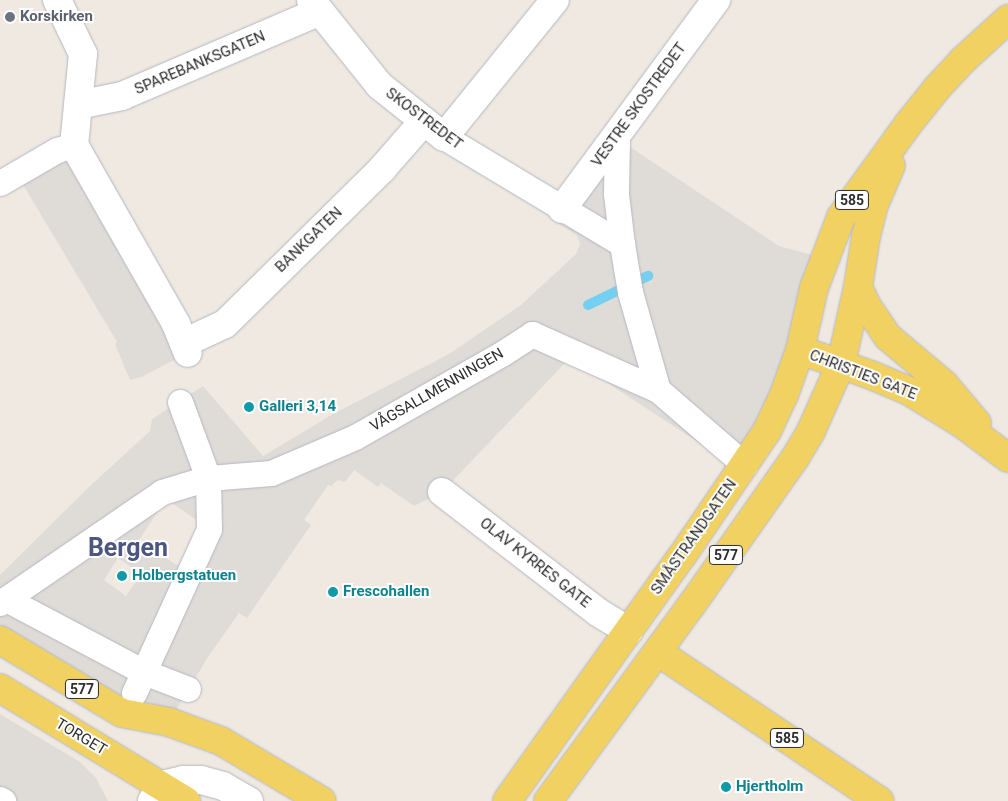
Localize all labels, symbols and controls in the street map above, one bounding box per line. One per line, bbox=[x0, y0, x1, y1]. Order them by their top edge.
place label: Korskirken bbox=[20, 8, 93, 26]
marker: Korskirken bbox=[4, 11, 16, 23]
street label: SPAREBANKSGATEN bbox=[132, 27, 268, 99]
street label: VESTRE SKOSTREDET bbox=[588, 39, 690, 171]
street label: SKOSTREDET bbox=[382, 84, 466, 154]
road number: 585 bbox=[834, 188, 870, 212]
street label: BANKGATEN bbox=[272, 204, 346, 276]
street label: VÅGSALLMENNINGEN bbox=[367, 344, 507, 436]
street label: CHRISTIES GATE bbox=[807, 346, 919, 404]
place label: Galleri 3,14 bbox=[259, 398, 336, 416]
marker: Galleri 3,14 bbox=[243, 401, 255, 413]
street label: SMÅSTRANDGATEN bbox=[647, 476, 741, 598]
street label: OLAV KYRRES GATE bbox=[476, 514, 594, 612]
district label: Bergen bbox=[88, 533, 168, 563]
road number: 577 bbox=[708, 544, 744, 566]
place label: Holbergstatuen bbox=[132, 567, 236, 585]
marker: Holbergstatuen bbox=[116, 570, 128, 582]
place label: Frescohallen bbox=[343, 583, 429, 601]
marker: Frescohallen bbox=[327, 586, 339, 598]
road number: 577 bbox=[64, 678, 100, 701]
street label: TORGET bbox=[52, 715, 110, 759]
road number: 585 bbox=[770, 726, 804, 750]
place label: Hjertholm bbox=[736, 778, 803, 796]
marker: Hjertholm bbox=[720, 781, 732, 793]

